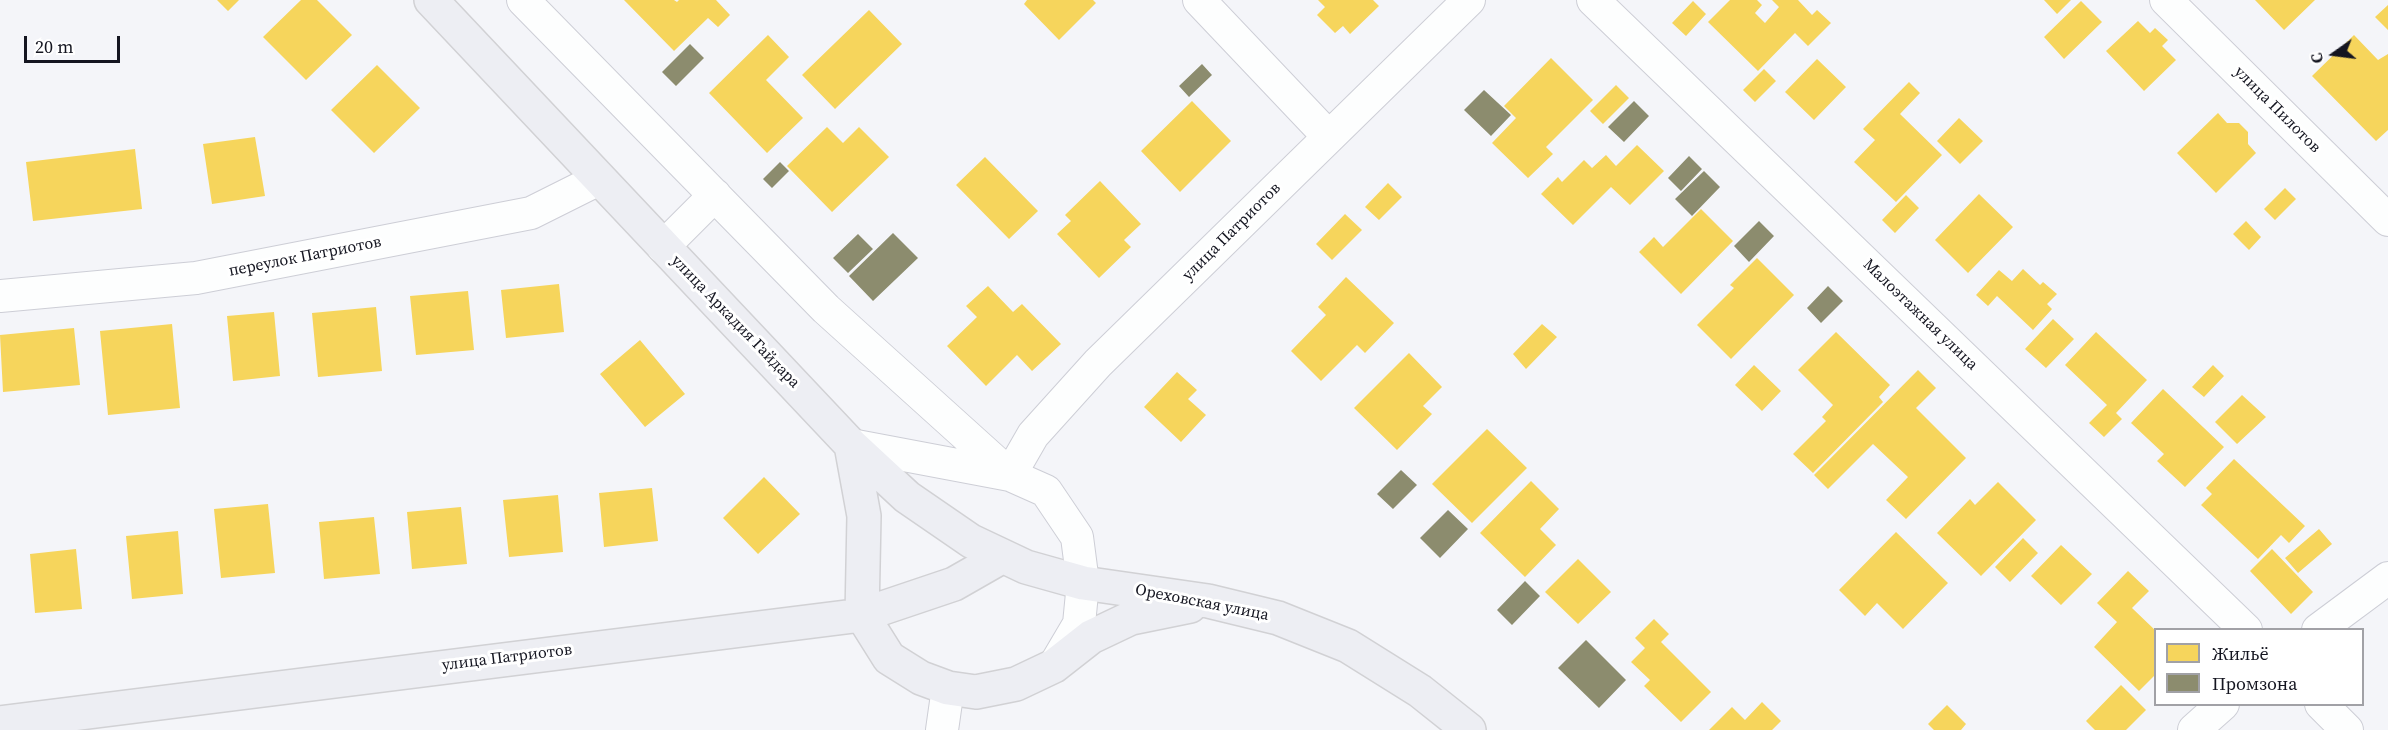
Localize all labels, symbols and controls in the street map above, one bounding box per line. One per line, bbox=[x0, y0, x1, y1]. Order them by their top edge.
scale bar bbox=[27, 24, 123, 62]
north arrow bbox=[2304, 24, 2364, 84]
text: 20 m bbox=[35, 34, 73, 59]
text: С bbox=[2305, 51, 2328, 66]
street label: улица Пилотов bbox=[2230, 63, 2324, 157]
street label: улица Патриотов bbox=[1179, 179, 1285, 285]
street label: переулок Патриотов bbox=[227, 233, 383, 281]
street label: улица Аркадия Гайдара bbox=[666, 251, 804, 393]
street label: Малоэтажная улица bbox=[1859, 255, 1981, 375]
street label: Ореховская улица bbox=[1134, 581, 1270, 625]
legend bbox=[2154, 628, 2364, 706]
street label: улица Патриотов bbox=[441, 640, 573, 676]
text: Жильё bbox=[2212, 641, 2269, 666]
text: Промзона bbox=[2212, 671, 2297, 696]

